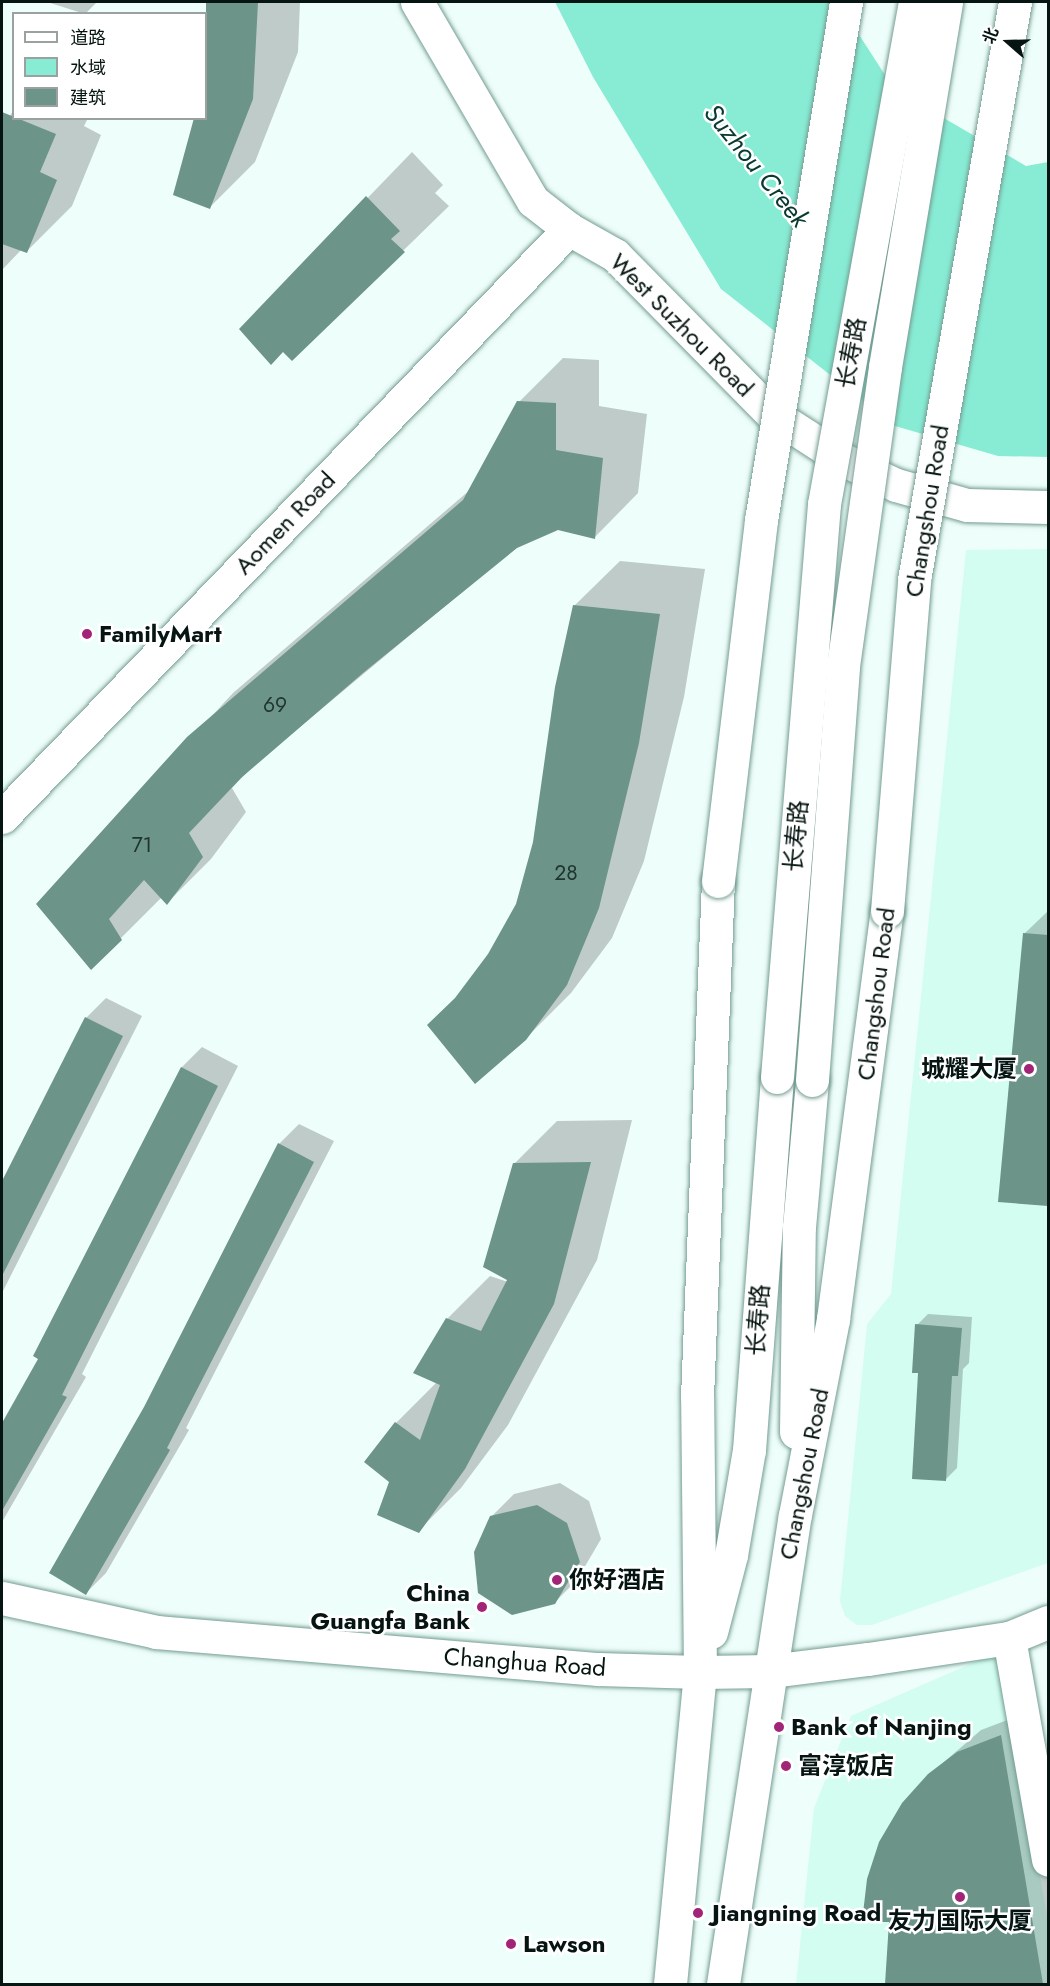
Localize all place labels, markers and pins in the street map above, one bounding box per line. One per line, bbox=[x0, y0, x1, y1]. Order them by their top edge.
place label: FamilyMart bbox=[99, 620, 222, 648]
marker: FamilyMart bbox=[80, 627, 94, 641]
place label: 城耀大厦 bbox=[921, 1055, 1017, 1083]
marker: 城耀大厦 bbox=[1022, 1062, 1036, 1076]
place label: 你好酒店 bbox=[569, 1566, 665, 1594]
marker: 你好酒店 bbox=[550, 1573, 564, 1587]
place label: China Guangfa Bank bbox=[310, 1579, 470, 1635]
marker: China Guangfa Bank bbox=[475, 1600, 489, 1614]
place label: Bank of Nanjing bbox=[791, 1713, 972, 1741]
marker: Bank of Nanjing bbox=[772, 1720, 786, 1734]
place label: 富淳饭店 bbox=[798, 1752, 894, 1780]
marker: 富淳饭店 bbox=[779, 1759, 793, 1773]
marker: 友力国际大厦 bbox=[953, 1890, 967, 1904]
place label: Jiangning Road bbox=[712, 1899, 881, 1927]
marker: Jiangning Road bbox=[689, 1904, 707, 1922]
place label: 友力国际大厦 bbox=[888, 1907, 1032, 1935]
place label: Lawson bbox=[523, 1930, 606, 1958]
marker: Lawson bbox=[504, 1937, 518, 1951]

